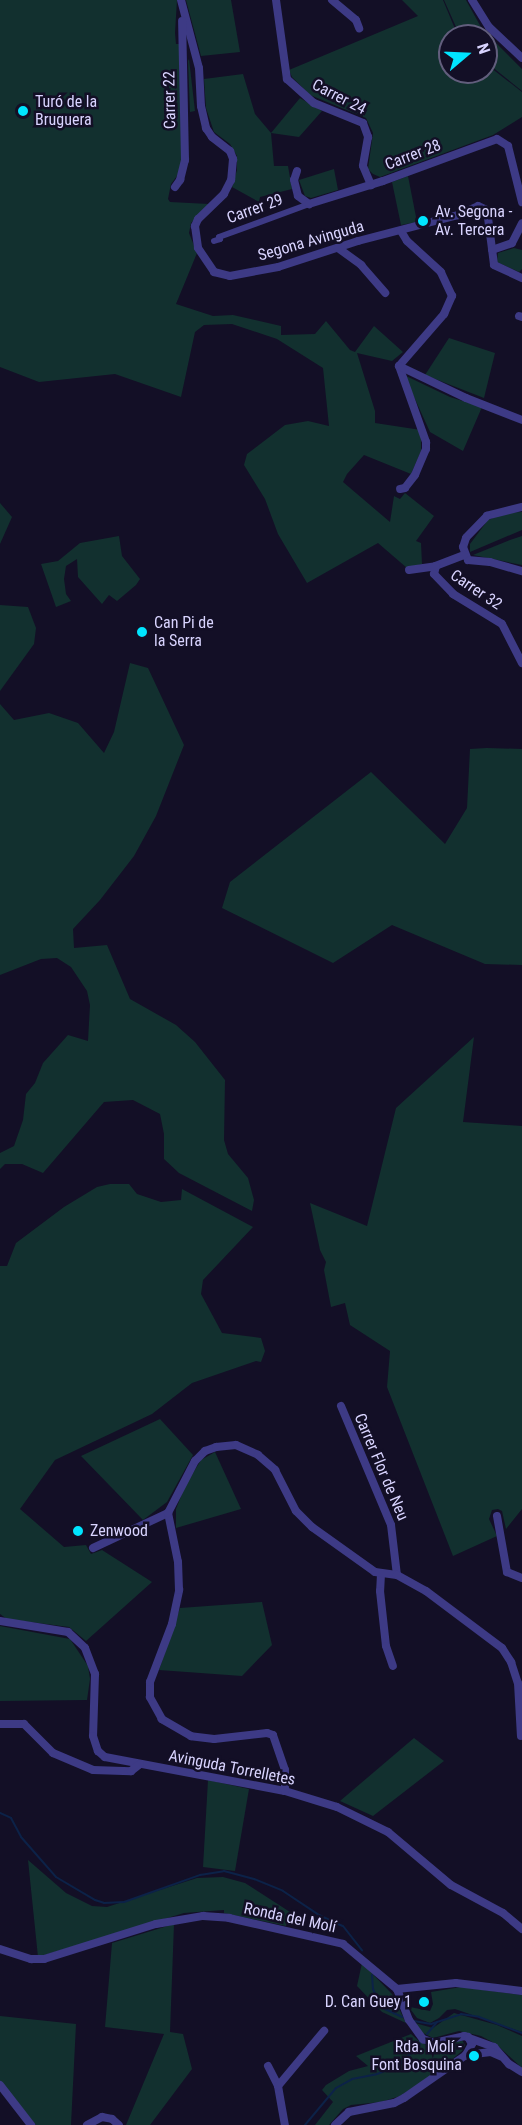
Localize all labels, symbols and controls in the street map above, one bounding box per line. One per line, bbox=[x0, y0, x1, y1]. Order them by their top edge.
north arrow bbox=[438, 24, 498, 84]
text: N bbox=[473, 41, 494, 56]
street label: Carrer 22 bbox=[160, 71, 180, 129]
street label: Carrer 24 bbox=[309, 75, 369, 119]
place label: Turó de la Bruguera bbox=[35, 92, 97, 130]
marker: Turó de la Bruguera bbox=[16, 104, 30, 118]
street label: Carrer 28 bbox=[382, 136, 444, 174]
street label: Carrer 29 bbox=[224, 190, 286, 228]
place label: Av. Segona - Av. Tercera bbox=[435, 202, 513, 240]
marker: Av. Segona - Av. Tercera bbox=[416, 214, 430, 228]
street label: Segona Avinguda bbox=[256, 217, 366, 265]
street label: Carrer 32 bbox=[447, 566, 505, 614]
place label: Can Pi de la Serra bbox=[154, 613, 214, 651]
marker: Can Pi de la Serra bbox=[135, 625, 149, 639]
street label: Carrer Flor de Neu bbox=[350, 1411, 412, 1523]
place label: Zenwood bbox=[90, 1521, 148, 1541]
marker: Zenwood bbox=[71, 1524, 85, 1538]
street label: Avinguda Torrelletes bbox=[167, 1746, 297, 1790]
street label: Ronda del Molí bbox=[242, 1899, 338, 1937]
place label: D. Can Guey 1 bbox=[325, 1992, 412, 2012]
marker: D. Can Guey 1 bbox=[417, 1995, 431, 2009]
place label: Rda. Molí - Font Bosquina bbox=[371, 2037, 462, 2075]
marker: Rda. Molí - Font Bosquina bbox=[467, 2049, 481, 2063]

